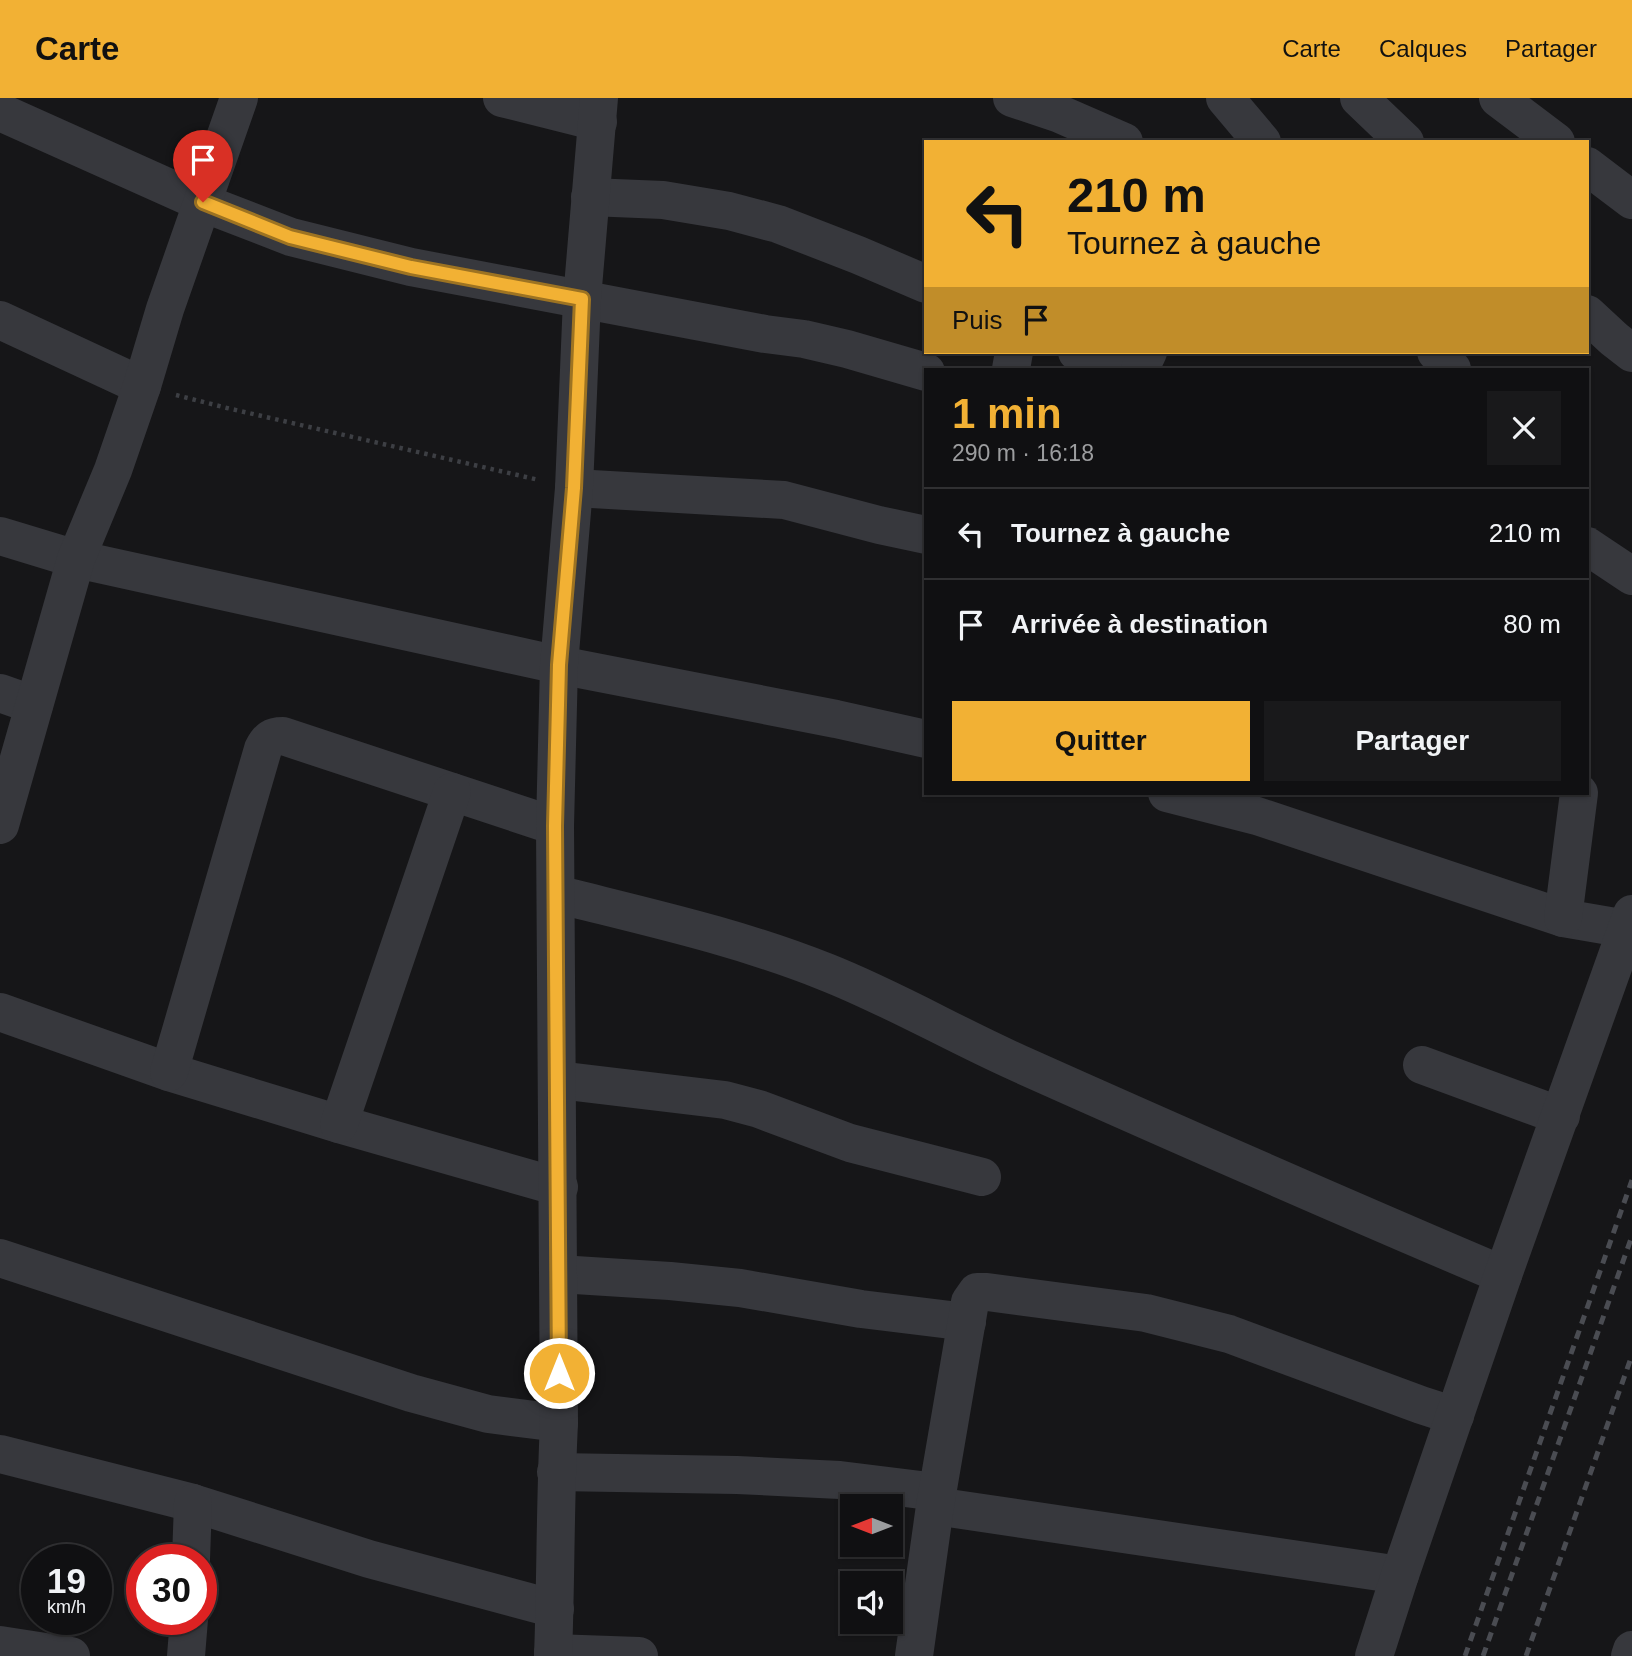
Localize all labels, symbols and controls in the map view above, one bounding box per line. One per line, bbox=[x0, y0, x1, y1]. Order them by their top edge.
text: Carte bbox=[35, 30, 119, 67]
text: Carte bbox=[1282, 35, 1341, 62]
text: Calques bbox=[1379, 35, 1467, 62]
text: Partager bbox=[1505, 35, 1597, 62]
pin bbox=[173, 130, 233, 202]
icon: arrive bbox=[184, 141, 222, 179]
icon: left bbox=[952, 168, 1043, 259]
text: 210 m bbox=[1067, 168, 1206, 222]
text: Tournez à gauche bbox=[1067, 225, 1321, 261]
icon: arrive bbox=[1017, 301, 1055, 339]
text: Puis bbox=[952, 305, 1003, 335]
text: 1 min bbox=[952, 390, 1062, 437]
button: close bbox=[1487, 391, 1561, 465]
text: 290 m · 16:18 bbox=[952, 440, 1094, 466]
icon: left bbox=[952, 515, 990, 553]
text: Tournez à gauche bbox=[1011, 518, 1230, 548]
text: 210 m bbox=[1489, 518, 1561, 548]
icon: arrive bbox=[952, 606, 990, 644]
text: Arrivée à destination bbox=[1011, 609, 1268, 639]
text: 80 m bbox=[1503, 609, 1561, 639]
button: Quitter bbox=[952, 701, 1250, 781]
button: Partager bbox=[1264, 701, 1561, 781]
position arrow bbox=[522, 1336, 596, 1410]
north arrow bbox=[840, 1494, 903, 1558]
map controls bbox=[840, 1494, 903, 1634]
speed limit sign: 30 bbox=[126, 1544, 217, 1635]
text: 19 bbox=[47, 1561, 86, 1600]
button: sound bbox=[840, 1571, 903, 1634]
text: km/h bbox=[47, 1597, 86, 1617]

